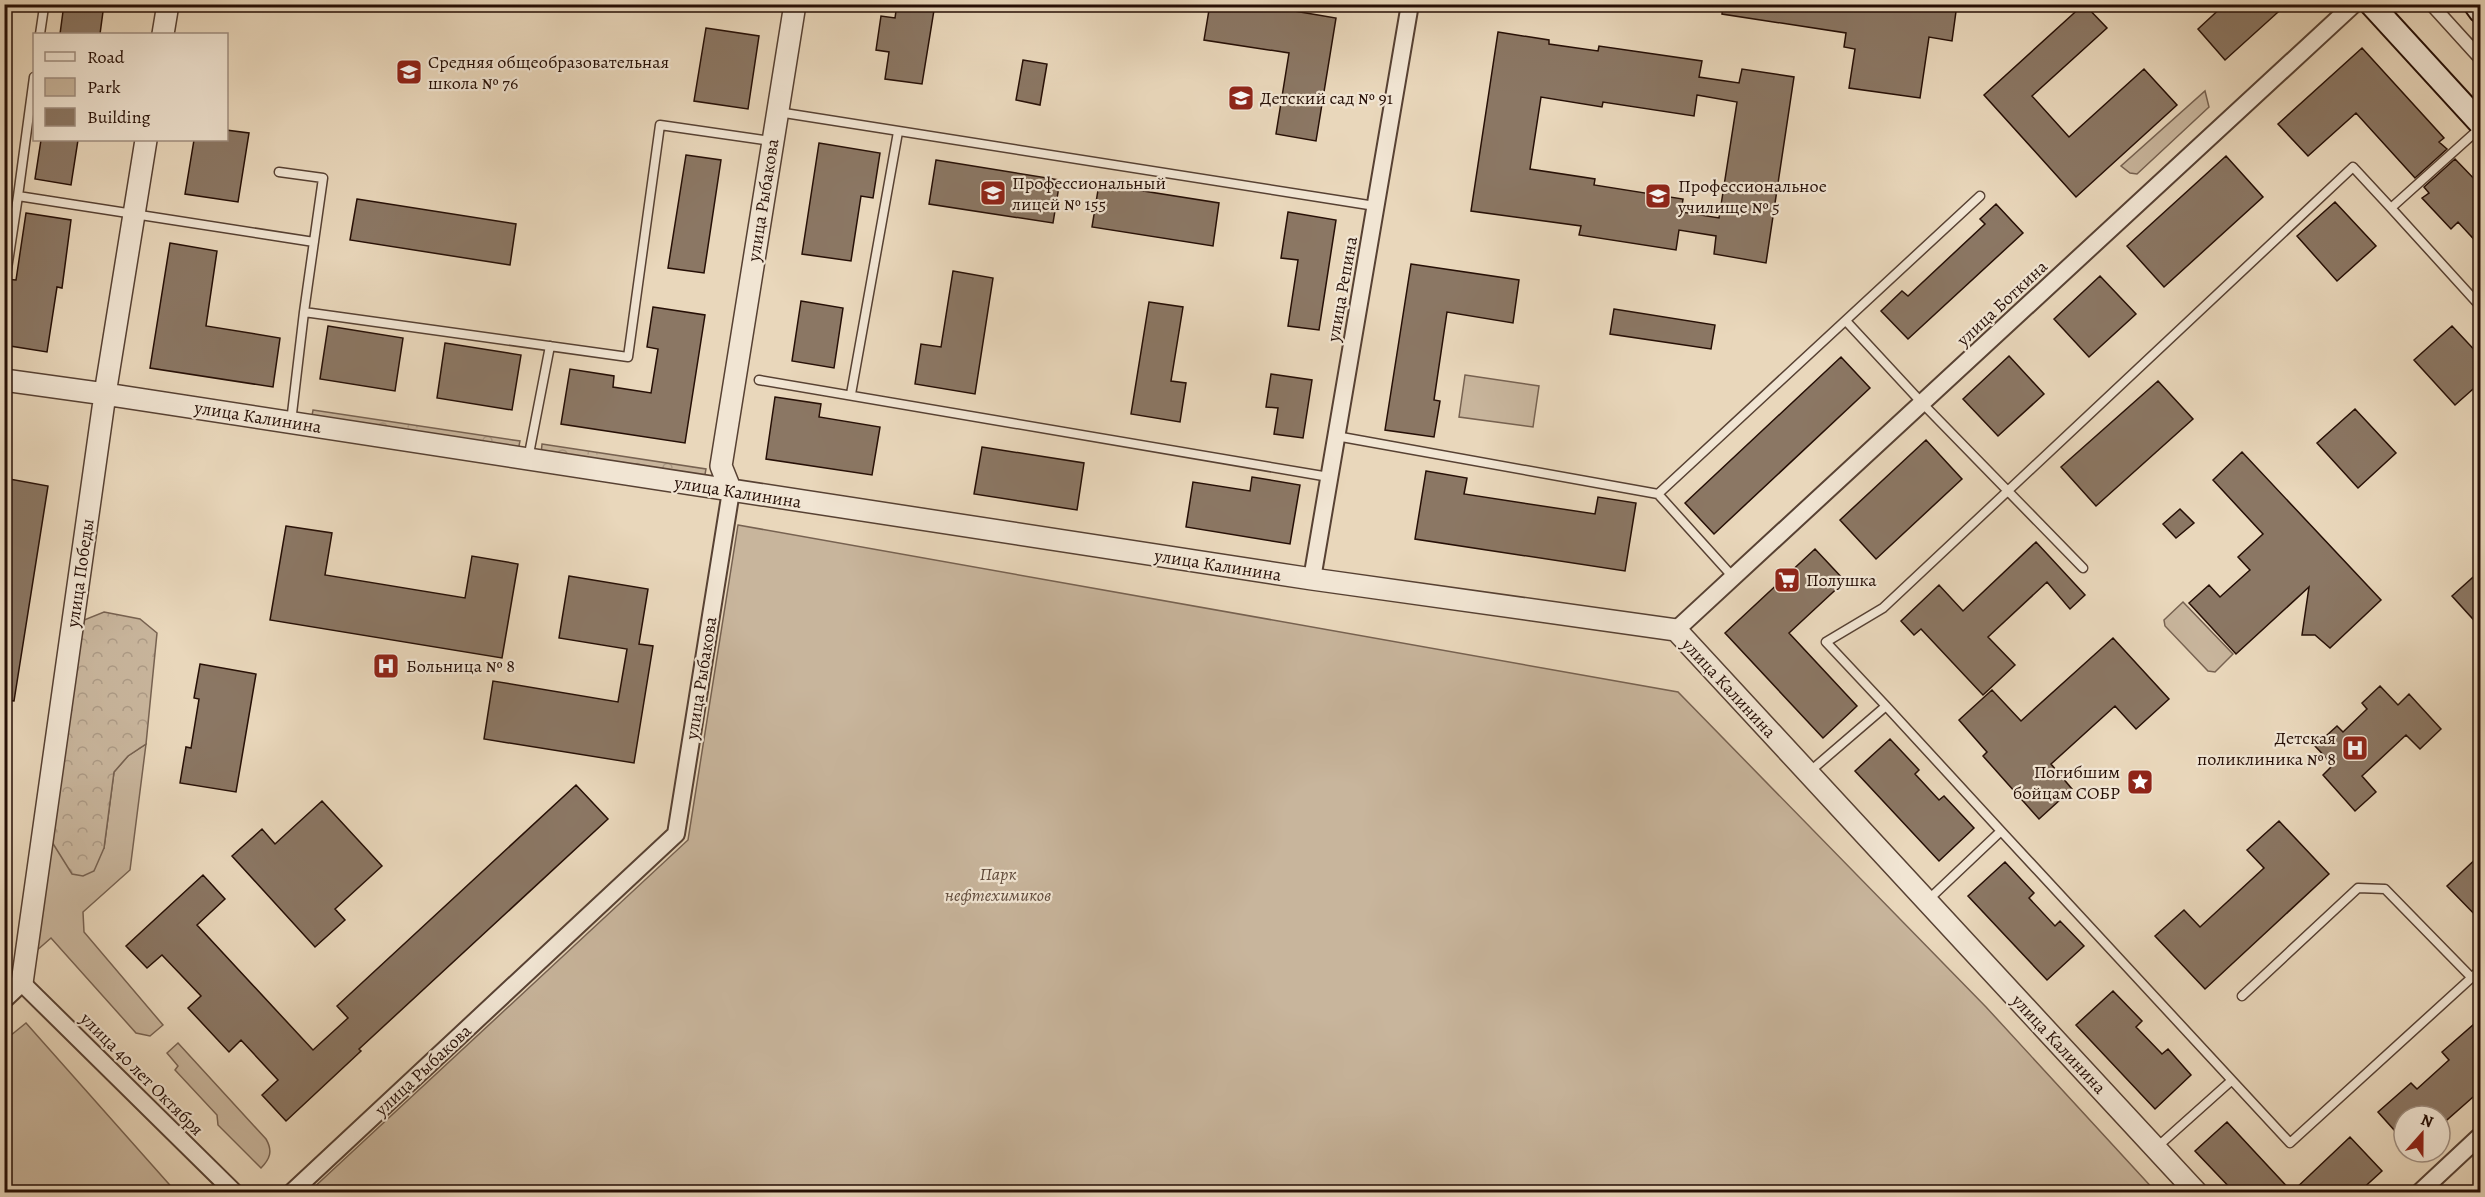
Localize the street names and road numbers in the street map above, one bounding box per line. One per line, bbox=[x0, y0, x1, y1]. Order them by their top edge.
street label: улица Рыбакова bbox=[741, 136, 785, 264]
street label: улица Репина bbox=[1321, 234, 1363, 344]
street label: улица Боткина bbox=[1951, 254, 2053, 352]
street label: улица Калинина bbox=[192, 395, 324, 439]
street label: улица Калинина bbox=[672, 470, 804, 514]
street label: улица Победы bbox=[60, 517, 100, 630]
street label: улица Калинина bbox=[1152, 543, 1284, 587]
street label: улица Рыбакова bbox=[679, 614, 723, 742]
street label: улица Калинина bbox=[1676, 632, 1782, 744]
street label: улица Калинина bbox=[2006, 988, 2112, 1100]
street label: улица 40 лет Октября bbox=[74, 1006, 209, 1141]
street label: улица Рыбакова bbox=[369, 1018, 477, 1122]

